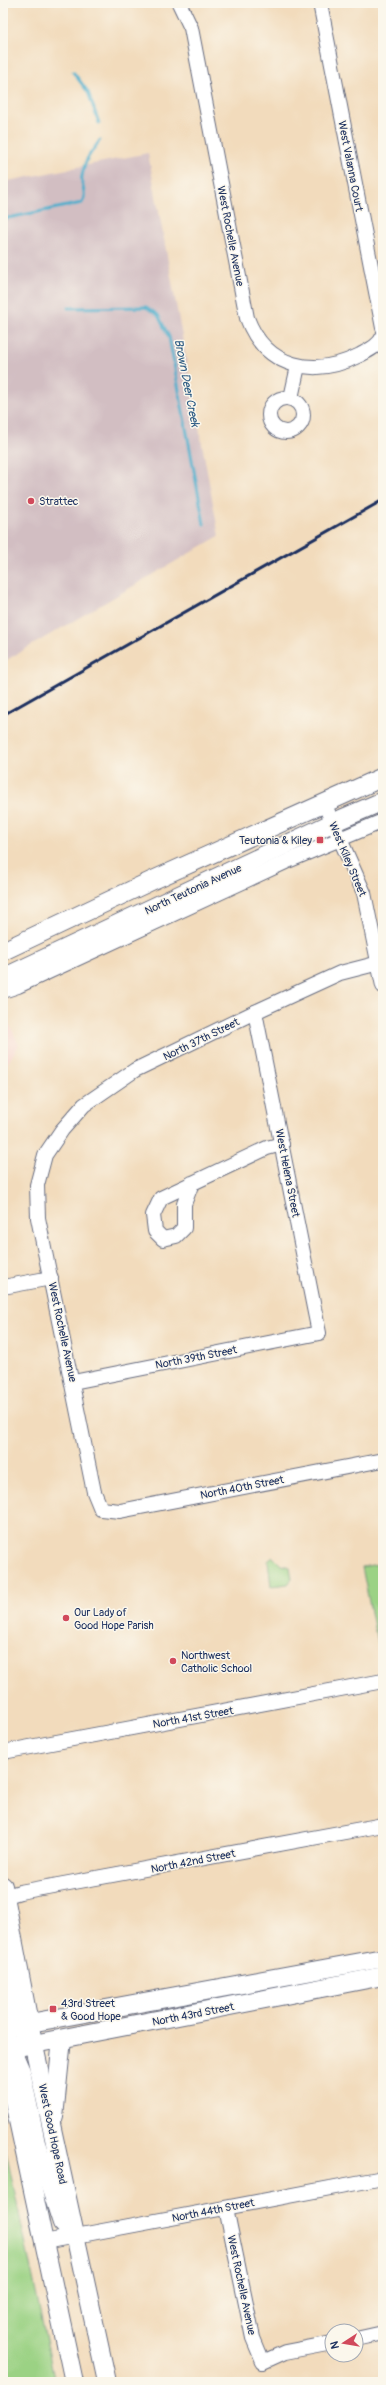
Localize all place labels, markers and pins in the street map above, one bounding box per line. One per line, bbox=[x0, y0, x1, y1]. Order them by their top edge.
place label: Strattec bbox=[39, 495, 79, 508]
marker: Strattec bbox=[26, 496, 36, 506]
place label: Teutonia & Kiley bbox=[239, 834, 312, 847]
marker: Teutonia & Kiley bbox=[315, 835, 325, 845]
place label: Our Lady of Good Hope Parish bbox=[74, 1606, 154, 1632]
marker: Our Lady of Good Hope Parish bbox=[61, 1613, 71, 1623]
place label: Northwest Catholic School bbox=[181, 1649, 252, 1675]
marker: Northwest Catholic School bbox=[168, 1656, 178, 1666]
place label: 43rd Street & Good Hope bbox=[61, 1997, 121, 2023]
marker: 43rd Street & Good Hope bbox=[48, 2004, 58, 2014]

